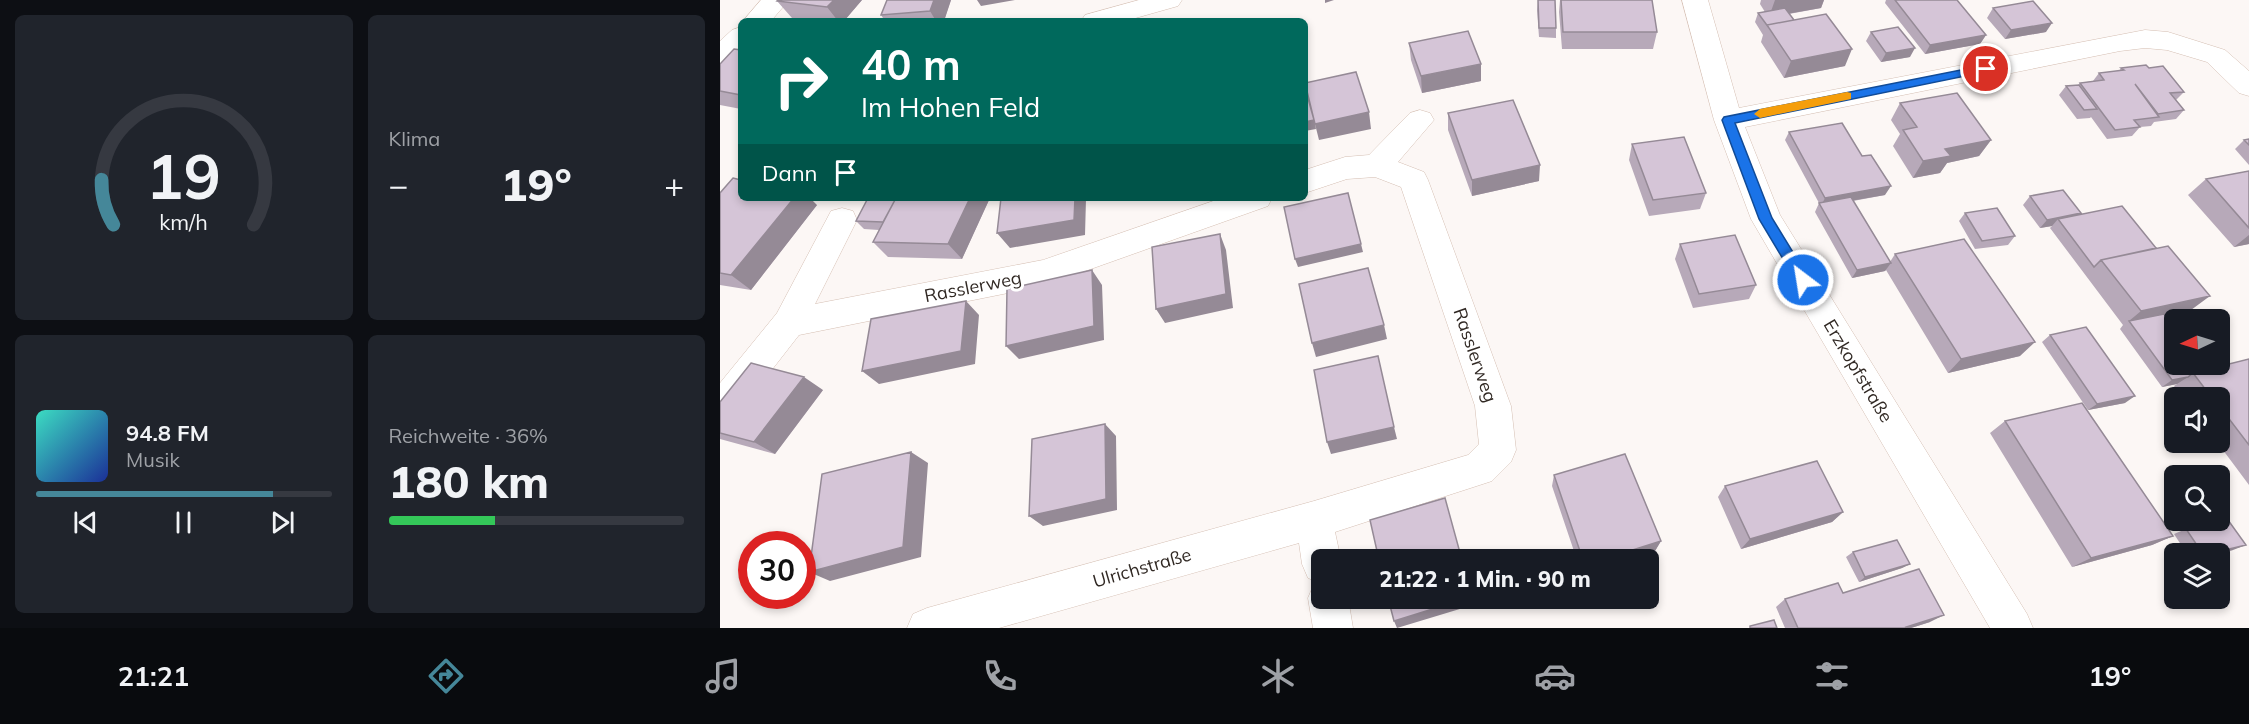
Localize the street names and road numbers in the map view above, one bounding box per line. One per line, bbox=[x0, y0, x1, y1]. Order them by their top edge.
street label: Rasslerweg bbox=[922, 266, 1023, 307]
street label: Rasslerweg bbox=[1449, 305, 1502, 405]
street label: Erzkopfstraße bbox=[1819, 315, 1898, 426]
street label: Ulrichstraße bbox=[1090, 543, 1194, 593]

